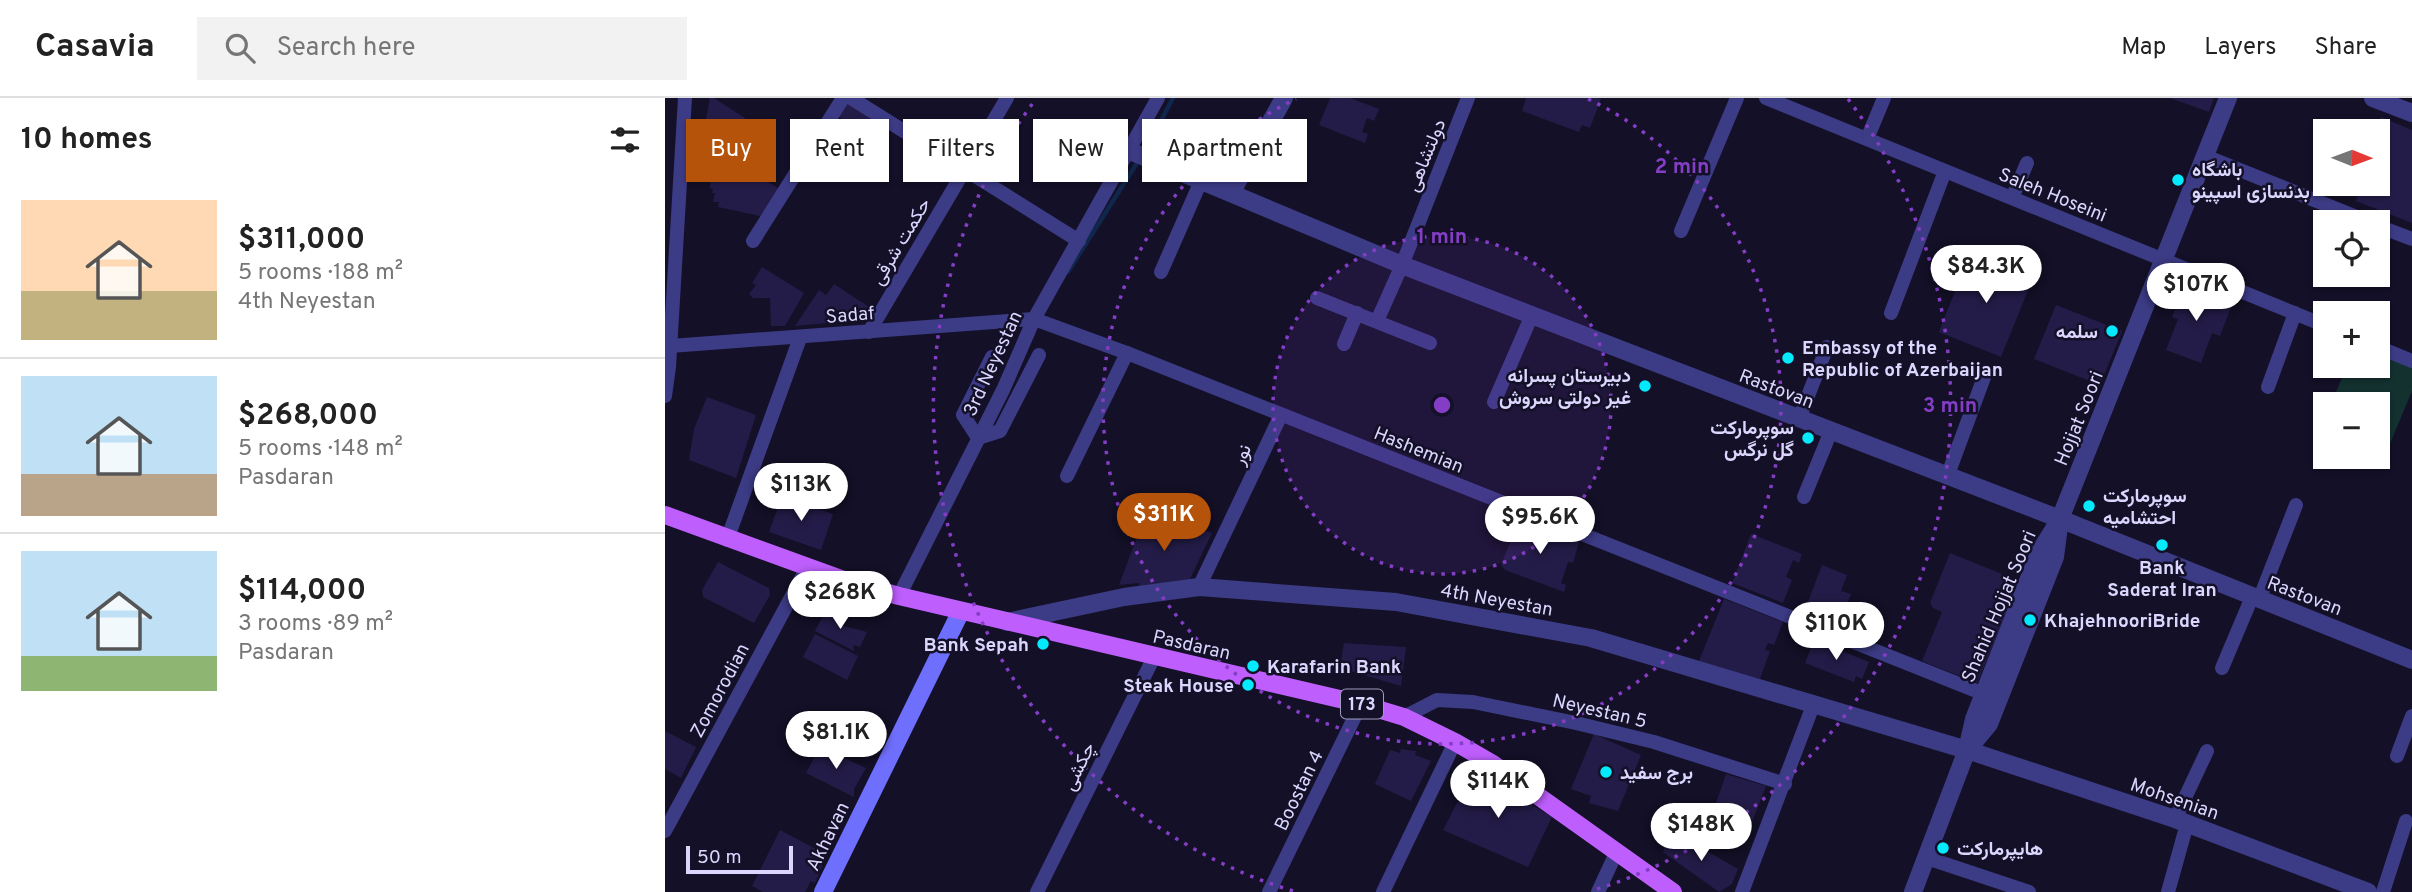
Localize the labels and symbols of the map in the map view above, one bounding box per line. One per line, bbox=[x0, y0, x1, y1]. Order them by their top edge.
street label: دولتشاهی bbox=[1401, 116, 1452, 196]
north arrow bbox=[2313, 119, 2391, 196]
text: 2 min bbox=[1655, 154, 1709, 181]
place label: باشگاه بدنسازی اسپینو bbox=[2192, 159, 2310, 205]
street label: Saleh Hoseini bbox=[1995, 163, 2110, 228]
marker: باشگاه بدنسازی اسپینو bbox=[2170, 172, 2186, 188]
street label: حکمت شرقی bbox=[866, 194, 937, 290]
text: 1 min bbox=[1417, 224, 1467, 251]
pin: $84.3K bbox=[1929, 246, 2043, 305]
pin: $107K bbox=[2147, 264, 2245, 323]
street label: Sadaf bbox=[825, 302, 876, 330]
street label: 3rd Neyestan bbox=[959, 307, 1029, 420]
place label: سلمه bbox=[2056, 321, 2098, 345]
marker: سلمه bbox=[2104, 323, 2120, 339]
place label: Embassy of the Republic of Azerbaijan bbox=[1802, 337, 2003, 383]
marker: Embassy of the Republic of Azerbaijan bbox=[1780, 350, 1796, 366]
place label: دبیرستان پسرانه غیر دولتی سروش bbox=[1499, 365, 1631, 411]
street label: Rastovan bbox=[1735, 365, 1817, 415]
street label: Hojjat Soori bbox=[2050, 368, 2110, 470]
marker: دبیرستان پسرانه غیر دولتی سروش bbox=[1637, 378, 1653, 394]
centre of rings bbox=[1430, 393, 1454, 417]
text: 3 min bbox=[1923, 393, 1977, 420]
place label: سوپرمارکت گل نرگس bbox=[1710, 417, 1794, 463]
street label: Hashemian bbox=[1370, 422, 1467, 480]
marker: سوپرمارکت گل نرگس bbox=[1800, 430, 1816, 446]
street label: نور bbox=[1227, 441, 1258, 470]
pin: $113K bbox=[752, 464, 850, 523]
place label: سوپرمارکت احتشامیه bbox=[2103, 485, 2187, 531]
pin: $311K bbox=[1115, 494, 1213, 553]
pin: $95.6K bbox=[1483, 496, 1597, 556]
marker: سوپرمارکت احتشامیه bbox=[2081, 498, 2097, 514]
street label: Shahid Hojjat Soori bbox=[1957, 527, 2043, 686]
marker: Bank Saderat Iran bbox=[2154, 537, 2170, 553]
place label: Bank Saderat Iran bbox=[2107, 557, 2217, 603]
pin: $268K bbox=[791, 572, 889, 631]
street label: Rastovan bbox=[2263, 572, 2345, 622]
street label: 4th Neyestan bbox=[1439, 579, 1555, 623]
pin: $110K bbox=[1787, 602, 1885, 662]
place label: KhajehnooriBride bbox=[2044, 610, 2200, 634]
marker: KhajehnooriBride bbox=[2022, 612, 2038, 628]
street label: Pasdaran bbox=[1150, 625, 1233, 667]
place label: Bank Sepah bbox=[924, 634, 1029, 658]
marker: Bank Sepah bbox=[1035, 636, 1051, 652]
street label: Zomorodian bbox=[686, 640, 756, 742]
place label: Karafarin Bank bbox=[1267, 656, 1402, 680]
marker: Karafarin Bank bbox=[1245, 658, 1261, 674]
place label: Steak House bbox=[1123, 675, 1234, 699]
marker: Steak House bbox=[1240, 677, 1256, 693]
street label: Neyestan 5 bbox=[1550, 689, 1649, 734]
road number: 173 bbox=[1341, 690, 1383, 718]
pin: $81.1K bbox=[779, 712, 893, 771]
street label: چکشی bbox=[1058, 739, 1102, 795]
street label: Boostan 4 bbox=[1270, 747, 1330, 835]
pin: $114K bbox=[1449, 760, 1547, 820]
place label: برج سفید bbox=[1620, 762, 1693, 786]
marker: برج سفید bbox=[1598, 764, 1614, 780]
street label: Mohsenian bbox=[2127, 774, 2222, 826]
street label: Akhavan bbox=[802, 798, 856, 875]
pin: $148K bbox=[1652, 804, 1750, 863]
place label: هایپرمارکت bbox=[1957, 838, 2043, 862]
marker: هایپرمارکت bbox=[1935, 840, 1951, 856]
scale bar bbox=[686, 843, 793, 875]

